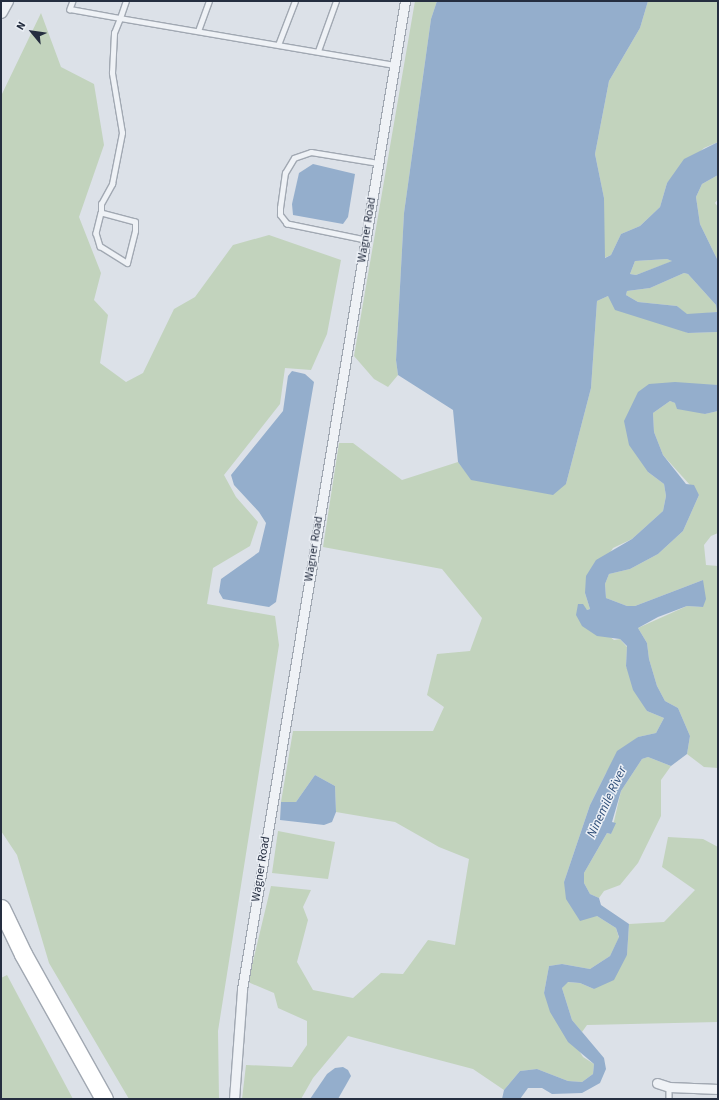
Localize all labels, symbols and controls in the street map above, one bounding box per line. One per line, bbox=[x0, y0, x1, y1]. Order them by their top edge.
north arrow bbox=[12, 12, 52, 52]
text: N bbox=[13, 19, 29, 33]
street label: Wagner Road bbox=[355, 196, 379, 264]
street label: Wagner Road bbox=[302, 515, 326, 583]
water label: Ninemile River bbox=[584, 764, 630, 840]
street label: Wagner Road bbox=[249, 835, 273, 903]

